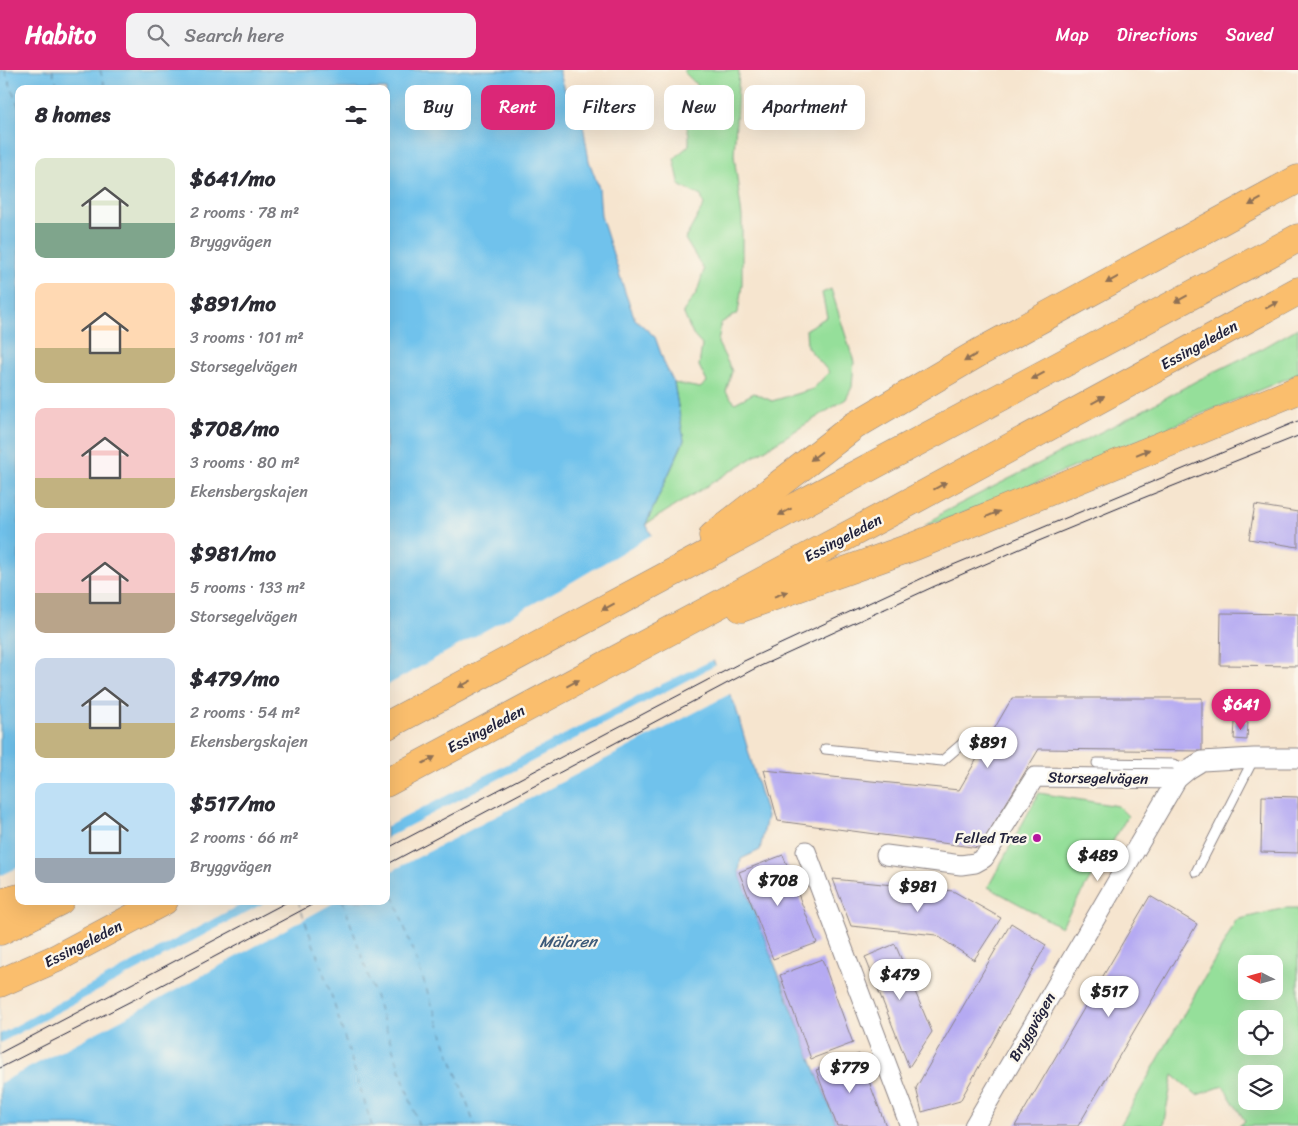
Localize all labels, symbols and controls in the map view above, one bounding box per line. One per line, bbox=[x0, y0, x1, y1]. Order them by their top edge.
search box bbox=[126, 13, 476, 58]
text: Habito bbox=[25, 14, 96, 56]
text: Search here bbox=[184, 19, 284, 52]
text: Map bbox=[1056, 19, 1089, 51]
text: Directions bbox=[1117, 19, 1198, 51]
text: Saved bbox=[1226, 19, 1273, 51]
icon: search bbox=[144, 21, 172, 49]
chip: Buy bbox=[405, 85, 471, 130]
chip: Rent bbox=[481, 85, 555, 130]
chip: Filters bbox=[565, 85, 654, 130]
chip: New bbox=[664, 85, 734, 130]
chip: Apartment bbox=[744, 85, 865, 130]
text: 8 homes bbox=[35, 96, 110, 134]
icon: filters bbox=[342, 101, 370, 129]
text: $641/mo bbox=[190, 160, 275, 198]
icon: home bbox=[75, 178, 135, 238]
text: 2 rooms · 78 m² bbox=[190, 198, 299, 227]
one-way arrow bbox=[1248, 198, 1262, 206]
text: Bryggvägen bbox=[190, 227, 272, 256]
one-way arrow bbox=[1105, 276, 1120, 284]
text: $891/mo bbox=[190, 285, 276, 323]
one-way arrow bbox=[1174, 295, 1188, 303]
one-way arrow bbox=[1265, 301, 1279, 309]
icon: home bbox=[75, 303, 135, 363]
street label: Essingeleden bbox=[1156, 313, 1242, 377]
text: 3 rooms · 101 m² bbox=[190, 323, 304, 352]
text: Storsegelvägen bbox=[190, 352, 297, 381]
one-way arrow bbox=[963, 353, 976, 362]
one-way arrow bbox=[1030, 372, 1045, 380]
one-way arrow bbox=[1090, 396, 1105, 404]
text: $708/mo bbox=[190, 410, 279, 448]
icon: home bbox=[75, 428, 135, 488]
text: 3 rooms · 80 m² bbox=[190, 448, 300, 477]
one-way arrow bbox=[1136, 448, 1150, 456]
one-way arrow bbox=[810, 451, 823, 462]
text: Ekensbergskajen bbox=[190, 477, 308, 506]
one-way arrow bbox=[932, 482, 947, 490]
street label: Essingeleden bbox=[799, 507, 887, 569]
one-way arrow bbox=[777, 508, 792, 516]
one-way arrow bbox=[986, 510, 1001, 518]
text: $981/mo bbox=[190, 535, 276, 573]
icon: home bbox=[75, 553, 135, 613]
text: 5 rooms · 133 m² bbox=[190, 573, 305, 602]
one-way arrow bbox=[774, 590, 789, 598]
text: Storsegelvägen bbox=[190, 602, 297, 631]
one-way arrow bbox=[600, 603, 615, 611]
text: $479/mo bbox=[190, 660, 279, 698]
icon: home bbox=[75, 678, 135, 738]
one-way arrow bbox=[565, 679, 580, 687]
one-way arrow bbox=[457, 680, 472, 688]
pin: $641 bbox=[1211, 688, 1271, 731]
text: $641 bbox=[1223, 690, 1259, 719]
text: 2 rooms · 54 m² bbox=[190, 698, 300, 727]
street label: Essingeleden bbox=[442, 698, 530, 760]
pin: $891 bbox=[958, 726, 1018, 769]
text: Ekensbergskajen bbox=[190, 727, 308, 756]
text: $891 bbox=[969, 728, 1007, 757]
one-way arrow bbox=[423, 755, 436, 764]
street label: Storsegelvägen bbox=[1047, 764, 1149, 792]
text: $517/mo bbox=[190, 785, 275, 823]
icon: home bbox=[75, 803, 135, 863]
text: 2 rooms · 66 m² bbox=[190, 823, 299, 852]
place label: Felled Tree bbox=[955, 825, 1027, 851]
marker: Felled Tree bbox=[1031, 832, 1043, 844]
pin: $489 bbox=[1068, 840, 1128, 882]
text: $489 bbox=[1078, 841, 1118, 870]
text: Bryggvägen bbox=[190, 852, 272, 881]
pin: $708 bbox=[748, 864, 808, 907]
text: $708 bbox=[758, 866, 798, 895]
pin: $981 bbox=[888, 870, 948, 913]
text: $981 bbox=[899, 872, 937, 901]
street label: Essingeleden bbox=[39, 913, 127, 975]
water label: Mälaren bbox=[539, 927, 599, 956]
north arrow bbox=[1238, 955, 1282, 1000]
map controls bbox=[1238, 955, 1283, 1110]
pin: $479 bbox=[870, 958, 930, 1001]
text: $479 bbox=[880, 960, 920, 989]
pin: $517 bbox=[1079, 976, 1139, 1018]
text: $517 bbox=[1091, 977, 1127, 1006]
street label: Bryggvägen bbox=[1002, 987, 1062, 1067]
button: locate bbox=[1238, 1010, 1283, 1055]
pin: $779 bbox=[820, 1052, 880, 1094]
text: $779 bbox=[831, 1053, 869, 1082]
button: layers bbox=[1238, 1065, 1283, 1110]

